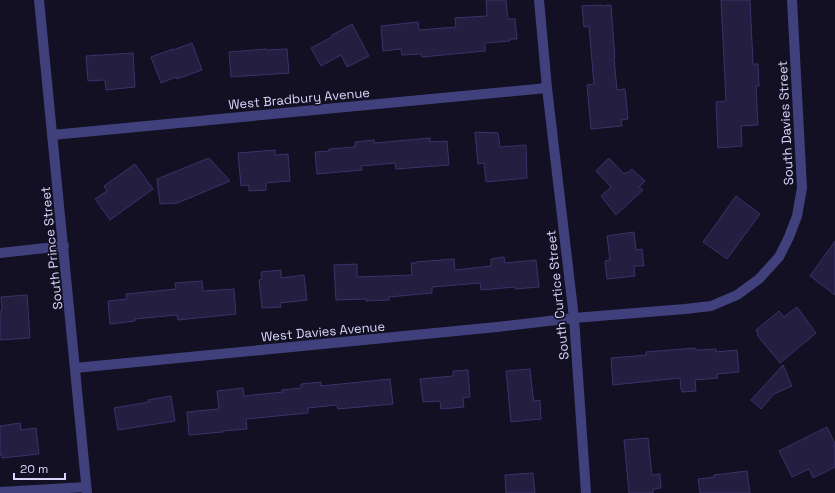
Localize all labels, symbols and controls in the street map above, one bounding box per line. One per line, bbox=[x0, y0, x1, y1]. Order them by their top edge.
street label: South Davies Street bbox=[774, 60, 797, 186]
street label: West Bradbury Avenue bbox=[228, 84, 371, 113]
street label: South Prince Street bbox=[37, 186, 66, 310]
street label: South Curtice Street bbox=[542, 229, 573, 361]
street label: West Davies Avenue bbox=[260, 318, 386, 345]
scale bar bbox=[14, 455, 65, 481]
text: 20 m bbox=[20, 461, 48, 477]

